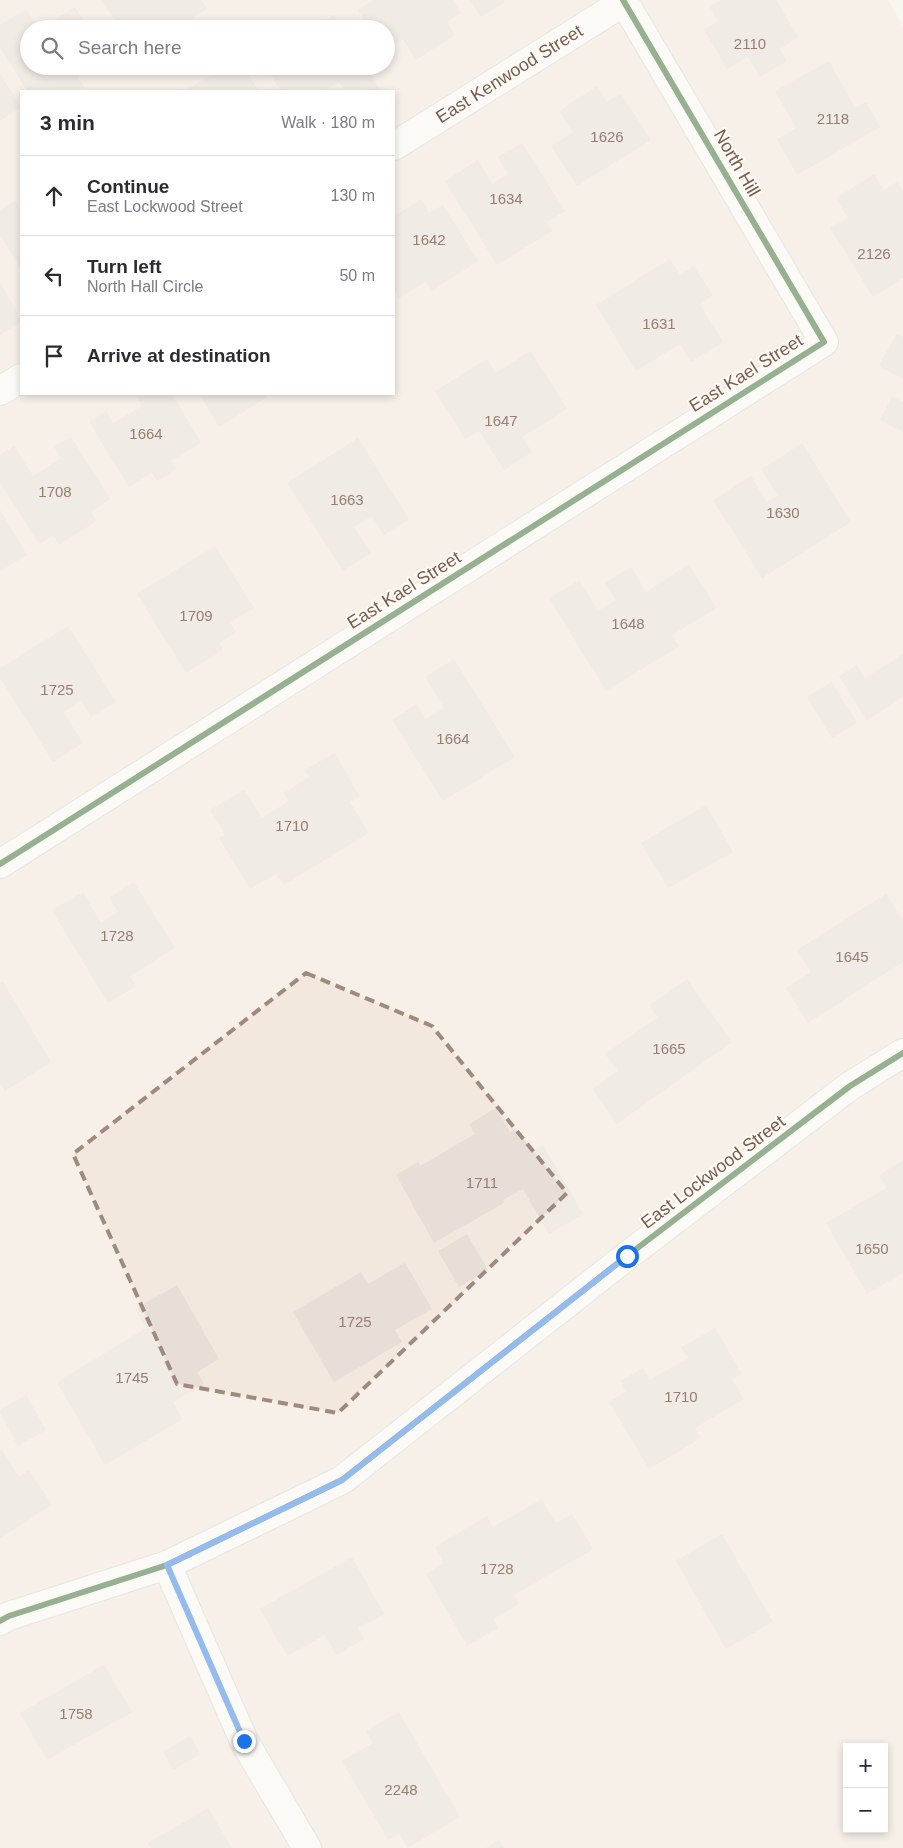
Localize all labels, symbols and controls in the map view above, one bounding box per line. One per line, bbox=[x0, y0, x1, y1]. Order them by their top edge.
search box bbox=[20, 20, 395, 75]
street label: East Kenwood Street bbox=[432, 20, 586, 127]
icon: search bbox=[38, 34, 66, 62]
house number: 2110 bbox=[734, 35, 766, 52]
text: Search here bbox=[78, 37, 182, 58]
house number: 2118 bbox=[817, 110, 849, 127]
text: 3 min bbox=[40, 111, 95, 134]
text: Walk · 180 m bbox=[281, 114, 375, 131]
street label: North Hill bbox=[710, 126, 764, 200]
house number: 1626 bbox=[590, 128, 624, 145]
text: Continue bbox=[87, 176, 169, 197]
icon: ahead bbox=[40, 182, 68, 210]
text: 130 m bbox=[331, 187, 375, 204]
house number: 1634 bbox=[489, 190, 523, 207]
text: East Lockwood Street bbox=[87, 198, 243, 215]
house number: 1642 bbox=[412, 231, 446, 248]
house number: 2126 bbox=[857, 245, 891, 262]
text: Turn left bbox=[87, 256, 162, 277]
icon: left bbox=[40, 262, 68, 290]
text: 50 m bbox=[339, 267, 375, 284]
text: North Hall Circle bbox=[87, 278, 203, 295]
house number: 1631 bbox=[642, 315, 676, 332]
street label: East Kael Street bbox=[686, 330, 806, 416]
icon: arrive bbox=[40, 342, 68, 370]
text: Arrive at destination bbox=[87, 345, 271, 366]
house number: 1647 bbox=[484, 412, 518, 429]
house number: 1664 bbox=[129, 425, 163, 442]
house number: 1708 bbox=[38, 483, 72, 500]
house number: 1663 bbox=[330, 491, 364, 508]
house number: 1630 bbox=[766, 504, 800, 521]
street label: East Kael Street bbox=[344, 547, 464, 633]
house number: 1709 bbox=[179, 607, 213, 624]
house number: 1648 bbox=[611, 615, 645, 632]
house number: 1725 bbox=[40, 681, 74, 698]
house number: 1664 bbox=[436, 730, 470, 747]
house number: 1710 bbox=[275, 817, 309, 834]
house number: 1728 bbox=[100, 927, 134, 944]
house number: 1645 bbox=[835, 948, 869, 965]
house number: 1665 bbox=[652, 1040, 686, 1057]
street label: East Lockwood Street bbox=[637, 1111, 789, 1233]
house number: 1711 bbox=[466, 1174, 498, 1191]
house number: 1650 bbox=[855, 1240, 889, 1257]
route start bbox=[616, 1245, 639, 1268]
house number: 1725 bbox=[338, 1313, 372, 1330]
house number: 1745 bbox=[115, 1369, 149, 1386]
house number: 1710 bbox=[664, 1388, 698, 1405]
house number: 1728 bbox=[480, 1560, 514, 1577]
house number: 1758 bbox=[59, 1705, 93, 1722]
route end bbox=[233, 1730, 256, 1753]
map controls bbox=[843, 1743, 888, 1833]
button: + bbox=[843, 1743, 888, 1788]
house number: 2248 bbox=[384, 1781, 418, 1798]
button: − bbox=[843, 1788, 888, 1833]

